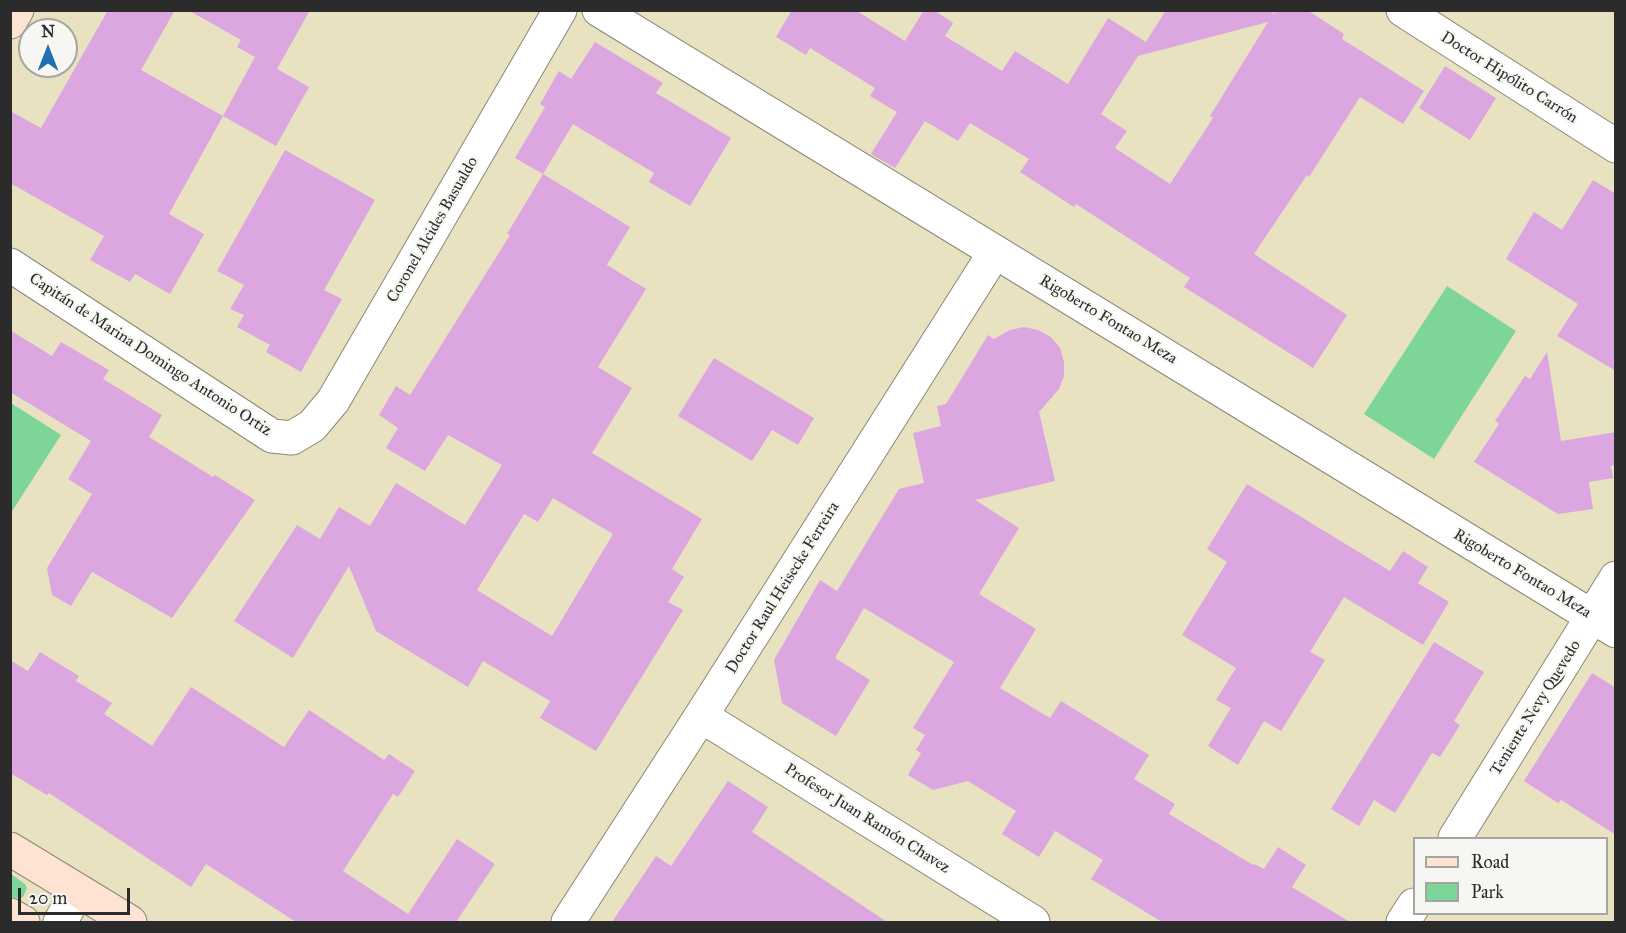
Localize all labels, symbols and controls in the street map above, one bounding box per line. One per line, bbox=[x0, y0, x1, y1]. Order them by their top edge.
north arrow bbox=[18, 18, 78, 78]
text: N bbox=[41, 22, 55, 41]
street label: Doctor Hipólito Carrón bbox=[1437, 28, 1581, 128]
street label: Coronel Alcides Basualdo bbox=[383, 154, 483, 306]
street label: Capitán de Marina Domingo Antonio Ortiz bbox=[25, 269, 275, 441]
street label: Rigoberto Fontao Meza bbox=[1036, 271, 1180, 369]
street label: Doctor Raul Heisecke Ferreira bbox=[722, 499, 844, 677]
street label: Rigoberto Fontao Meza bbox=[1450, 525, 1594, 623]
street label: Teniente Nevy Quevedo bbox=[1487, 637, 1585, 779]
street label: Profesor Juan Ramón Chavez bbox=[781, 760, 953, 878]
legend bbox=[1413, 837, 1608, 915]
text: Road bbox=[1471, 851, 1509, 873]
scale bar bbox=[21, 876, 134, 914]
text: Park bbox=[1471, 881, 1504, 903]
text: 20 m bbox=[29, 887, 67, 909]

